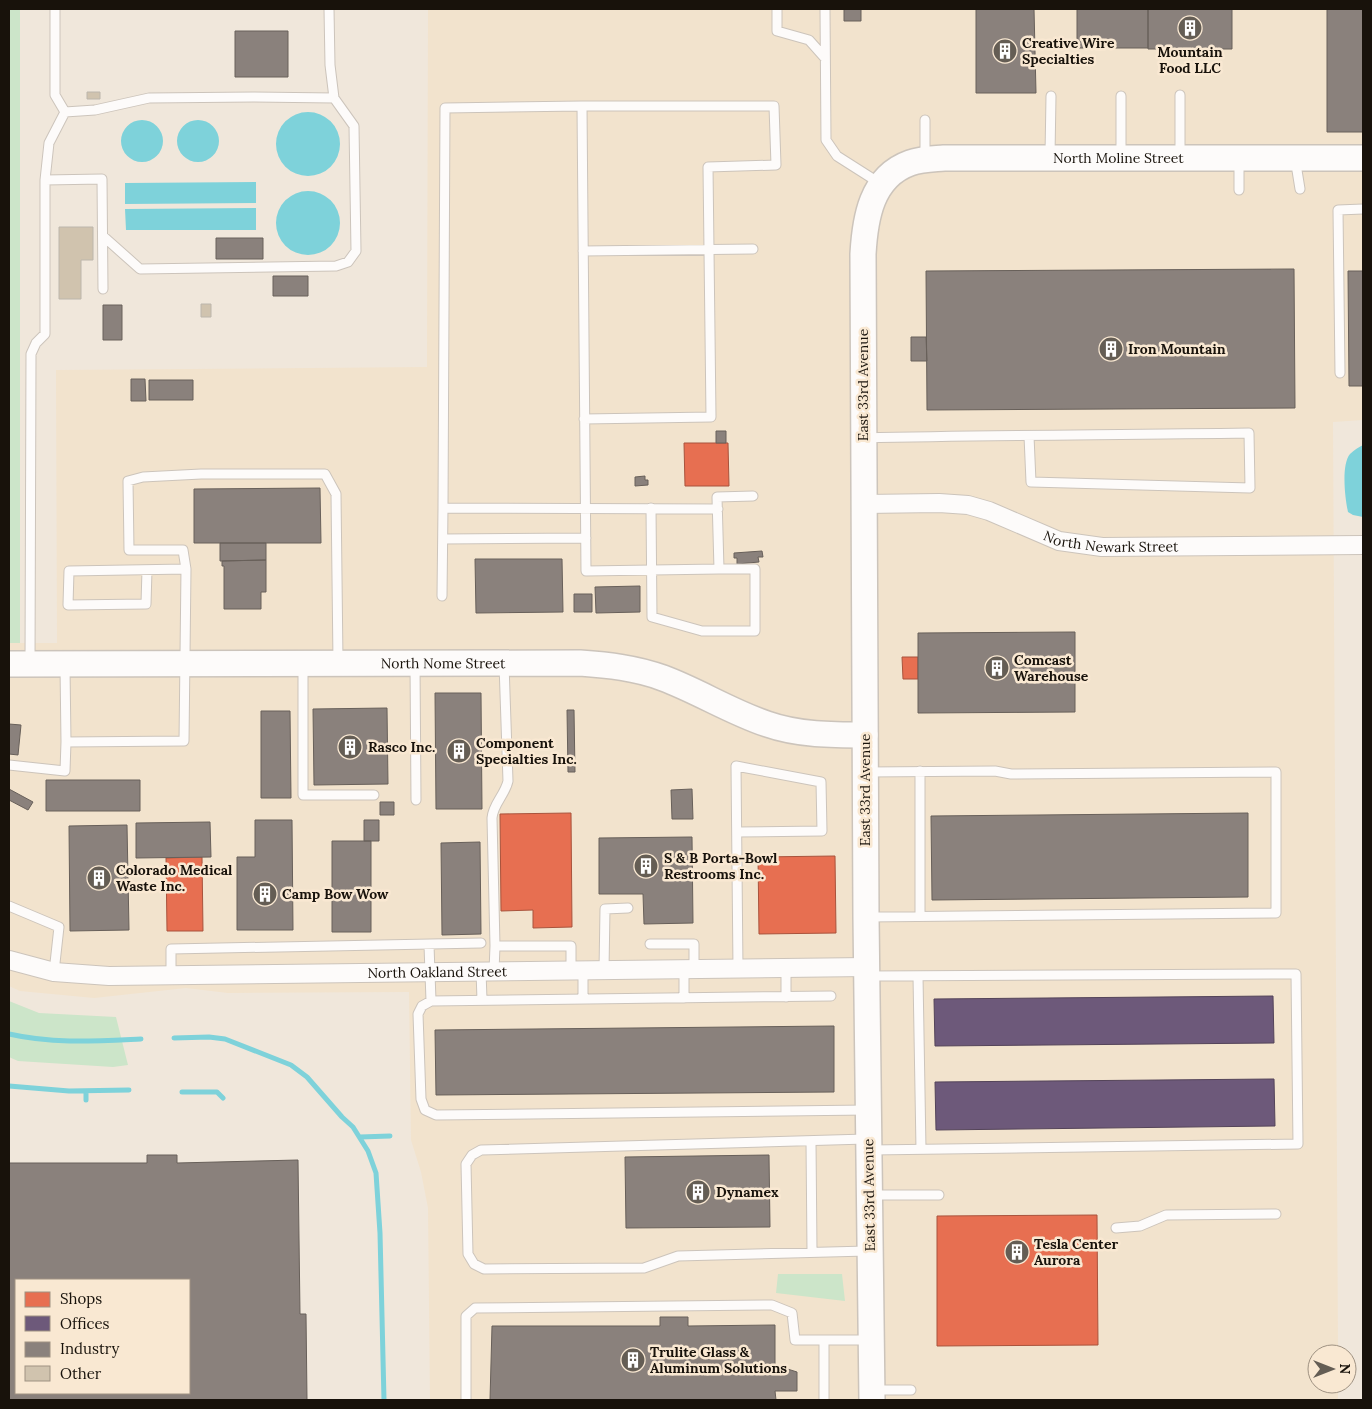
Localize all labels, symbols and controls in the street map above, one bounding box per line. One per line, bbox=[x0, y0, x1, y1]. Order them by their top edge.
building icon: Mountain Food LLC bbox=[1177, 15, 1203, 41]
place label: Creative Wire Specialties bbox=[1022, 34, 1115, 68]
building icon: Creative Wire Specialties bbox=[992, 38, 1018, 64]
place label: Mountain Food LLC bbox=[1157, 43, 1223, 77]
street label: North Moline Street bbox=[1053, 149, 1184, 167]
street label: East 33rd Avenue bbox=[854, 328, 872, 441]
building icon: Iron Mountain bbox=[1098, 336, 1124, 362]
place label: Iron Mountain bbox=[1128, 340, 1226, 358]
street label: North Newark Street bbox=[1041, 526, 1179, 556]
place label: Comcast Warehouse bbox=[1014, 651, 1089, 685]
street label: North Nome Street bbox=[381, 654, 506, 672]
building icon: Comcast Warehouse bbox=[984, 655, 1010, 681]
street label: East 33rd Avenue bbox=[856, 733, 874, 846]
building icon: Rasco Inc. bbox=[337, 734, 363, 760]
place label: Component Specialties Inc. bbox=[476, 734, 577, 768]
place label: Rasco Inc. bbox=[368, 738, 435, 756]
building icon: Component Specialties Inc. bbox=[446, 738, 472, 764]
place label: S & B Porta-Bowl Restrooms Inc. bbox=[664, 849, 778, 883]
building icon: S & B Porta-Bowl Restrooms Inc. bbox=[633, 853, 659, 879]
place label: Colorado Medical Waste Inc. bbox=[116, 861, 233, 895]
building icon: Colorado Medical Waste Inc. bbox=[86, 865, 112, 891]
building icon: Camp Bow Wow bbox=[252, 881, 278, 907]
place label: Camp Bow Wow bbox=[282, 885, 389, 903]
street label: North Oakland Street bbox=[367, 962, 508, 982]
street label: East 33rd Avenue bbox=[859, 1138, 879, 1251]
building icon: Dynamex bbox=[685, 1179, 711, 1205]
place label: Dynamex bbox=[716, 1183, 779, 1201]
place label: Tesla Center Aurora bbox=[1034, 1235, 1118, 1269]
building icon: Tesla Center Aurora bbox=[1004, 1239, 1030, 1265]
legend bbox=[15, 1279, 190, 1394]
text: Shops bbox=[60, 1289, 102, 1308]
text: Offices bbox=[60, 1314, 110, 1333]
text: Industry bbox=[60, 1339, 119, 1358]
place label: Trulite Glass & Aluminum Solutions bbox=[650, 1343, 787, 1377]
north arrow bbox=[1307, 1344, 1357, 1394]
building icon: Trulite Glass & Aluminum Solutions bbox=[620, 1347, 646, 1373]
text: Other bbox=[60, 1364, 102, 1383]
text: N bbox=[1336, 1364, 1354, 1375]

